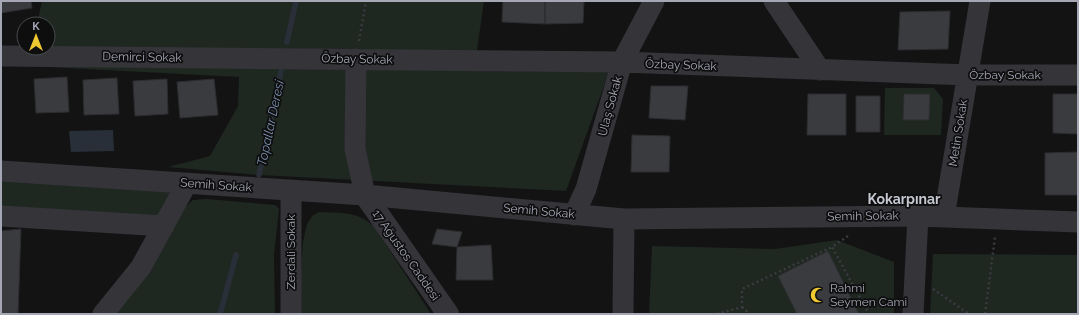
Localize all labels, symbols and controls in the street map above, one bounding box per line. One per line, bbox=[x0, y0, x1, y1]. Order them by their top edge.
north arrow bbox=[16, 16, 56, 56]
text: K bbox=[32, 20, 40, 33]
street label: Demirci Sokak bbox=[102, 49, 182, 65]
street label: Özbay Sokak bbox=[321, 51, 394, 67]
street label: Özbay Sokak bbox=[645, 57, 718, 73]
street label: Özbay Sokak bbox=[969, 68, 1041, 82]
street label: Ulaş Sokak bbox=[595, 74, 625, 137]
water label: Topallar Deresi bbox=[254, 78, 287, 167]
street label: Metin Sokak bbox=[946, 98, 970, 168]
street label: Semih Sokak bbox=[180, 176, 253, 195]
district label: Kokarpınar bbox=[868, 191, 941, 207]
street label: Semih Sokak bbox=[503, 201, 576, 221]
street label: 17 Ağustos Caddesi bbox=[369, 207, 443, 303]
street label: Semih Sokak bbox=[827, 208, 900, 224]
street label: Zerdali Sokak bbox=[284, 214, 298, 290]
place label: Rahmi Seymen Cami bbox=[830, 281, 907, 309]
mosque icon: Rahmi Seymen Cami bbox=[809, 286, 827, 304]

